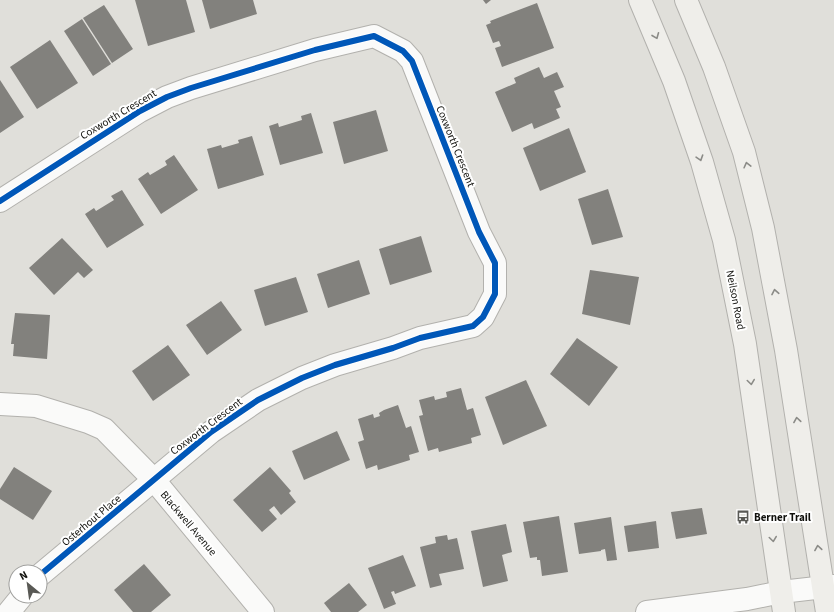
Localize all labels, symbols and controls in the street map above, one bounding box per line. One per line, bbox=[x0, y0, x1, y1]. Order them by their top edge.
one-way arrow bbox=[651, 31, 659, 39]
street label: Coxworth Crescent bbox=[77, 86, 159, 143]
street label: Coxworth Crescent bbox=[432, 103, 479, 189]
one-way arrow bbox=[696, 154, 704, 161]
one-way arrow bbox=[743, 162, 752, 169]
street label: Neilson Road bbox=[722, 269, 749, 331]
one-way arrow bbox=[771, 289, 780, 295]
one-way arrow bbox=[746, 379, 755, 386]
street label: Coxworth Crescent bbox=[167, 394, 246, 458]
one-way arrow bbox=[793, 417, 802, 423]
street label: Blackwell Avenue bbox=[157, 488, 221, 559]
street label: Osterhout Place bbox=[58, 491, 125, 550]
bus stop icon: Berner Trail bbox=[735, 509, 751, 525]
place label: Berner Trail bbox=[754, 510, 812, 525]
one-way arrow bbox=[768, 536, 777, 542]
one-way arrow bbox=[814, 545, 822, 551]
north arrow bbox=[8, 564, 48, 604]
text: N bbox=[17, 567, 30, 584]

